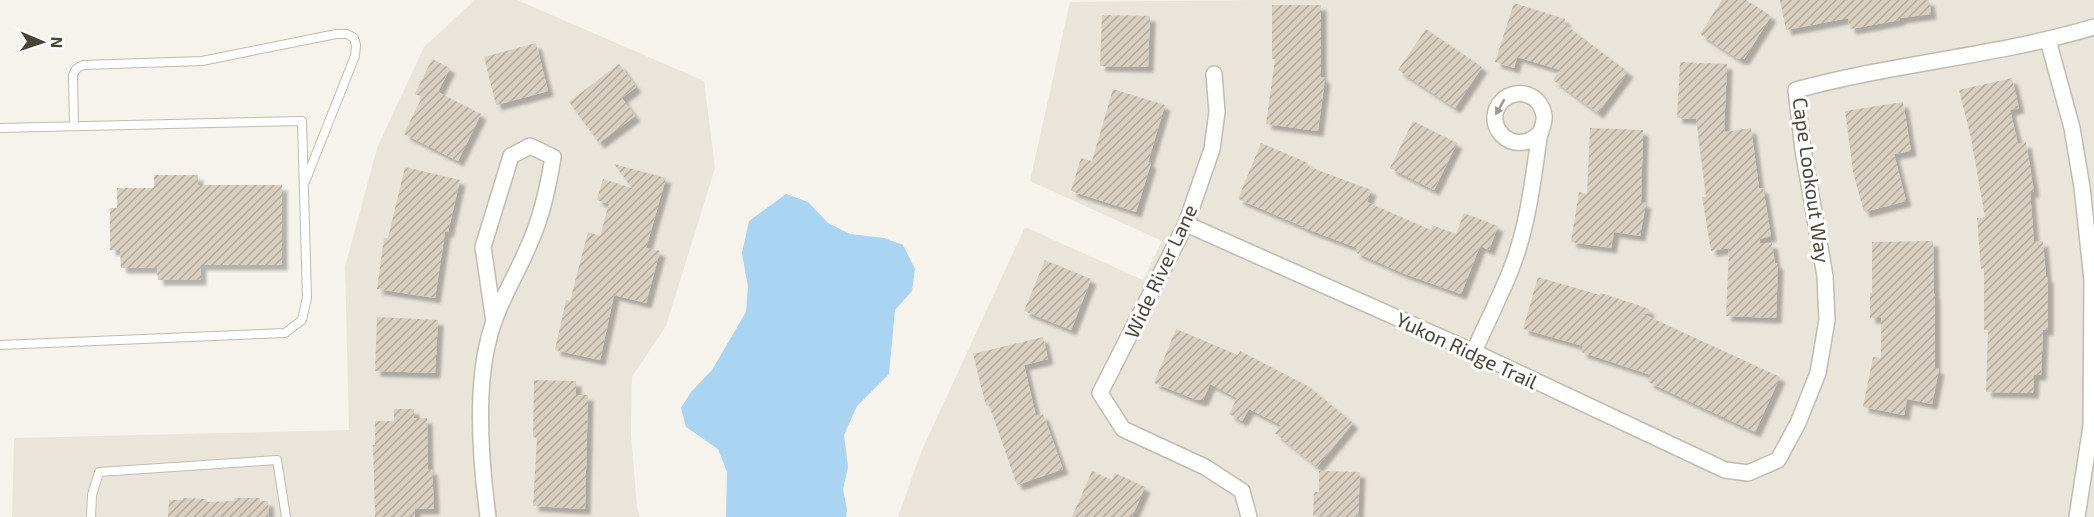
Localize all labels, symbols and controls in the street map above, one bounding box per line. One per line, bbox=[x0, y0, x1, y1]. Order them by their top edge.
north arrow bbox=[12, 12, 72, 72]
text: N bbox=[48, 36, 67, 49]
street label: Cape Lookout Way bbox=[1789, 96, 1836, 265]
one-way arrow bbox=[1495, 99, 1505, 116]
street label: Wide River Lane bbox=[1119, 200, 1201, 342]
street label: Yukon Ridge Trail bbox=[1392, 307, 1542, 393]

